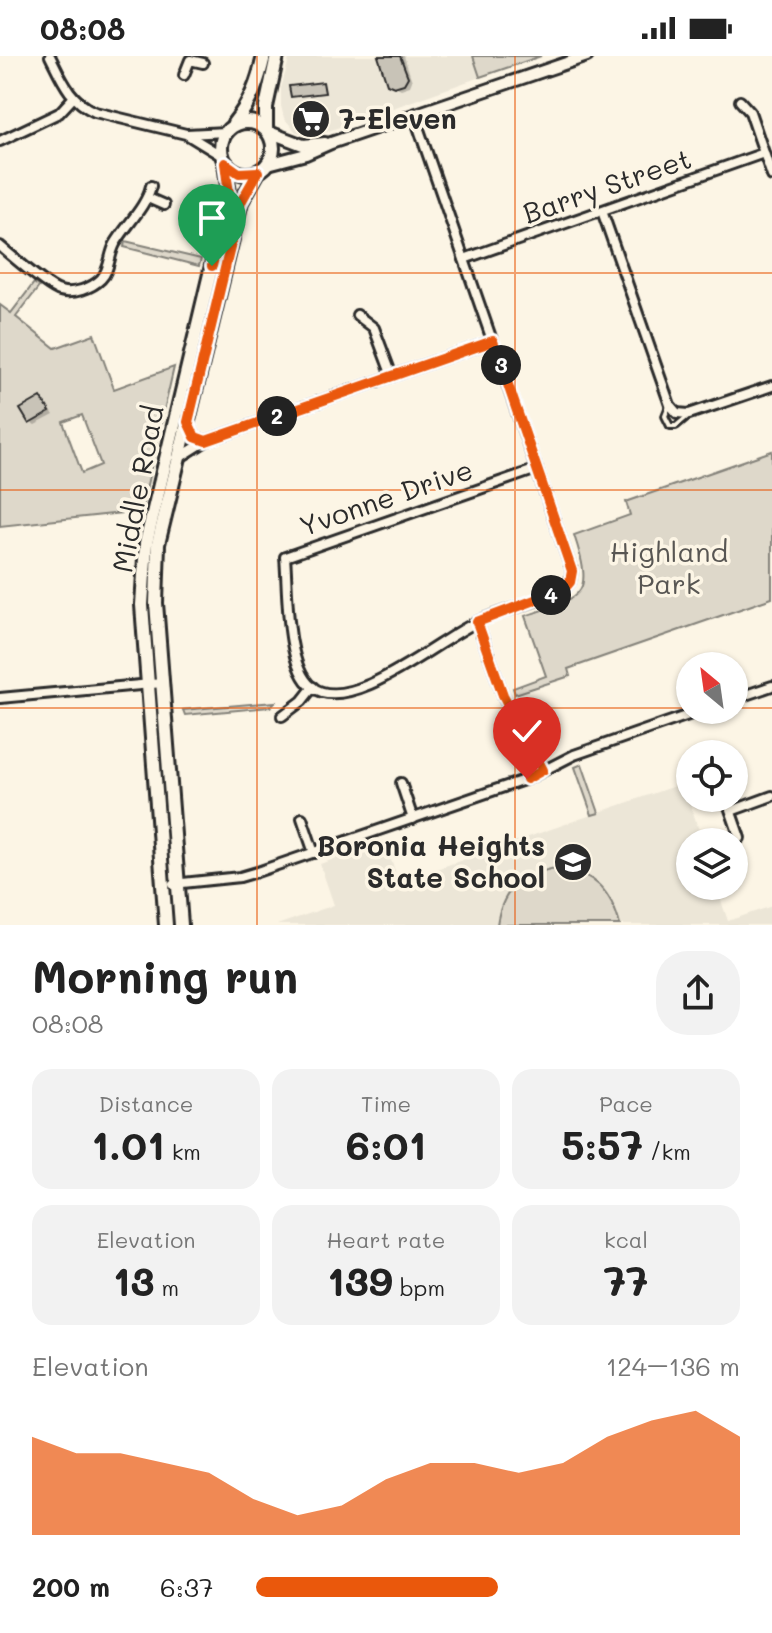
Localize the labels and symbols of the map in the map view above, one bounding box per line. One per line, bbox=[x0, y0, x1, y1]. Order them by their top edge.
supermarket icon: 7-Eleven bbox=[290, 98, 332, 140]
place label: 7-Eleven bbox=[339, 100, 457, 136]
street label: Barry Street bbox=[518, 139, 696, 231]
pin bbox=[178, 184, 246, 266]
pin: 3 bbox=[481, 345, 521, 385]
pin: 2 bbox=[257, 396, 297, 436]
street label: Middle Road bbox=[103, 402, 171, 575]
street label: Yvonne Drive bbox=[294, 451, 477, 544]
park label: Highland Park bbox=[610, 533, 728, 601]
pin: 4 bbox=[531, 575, 571, 615]
north arrow bbox=[676, 652, 748, 724]
pin bbox=[493, 697, 561, 779]
place label: Boronia Heights State School bbox=[317, 827, 545, 895]
school or university icon: Boronia Heights State School bbox=[552, 841, 594, 883]

